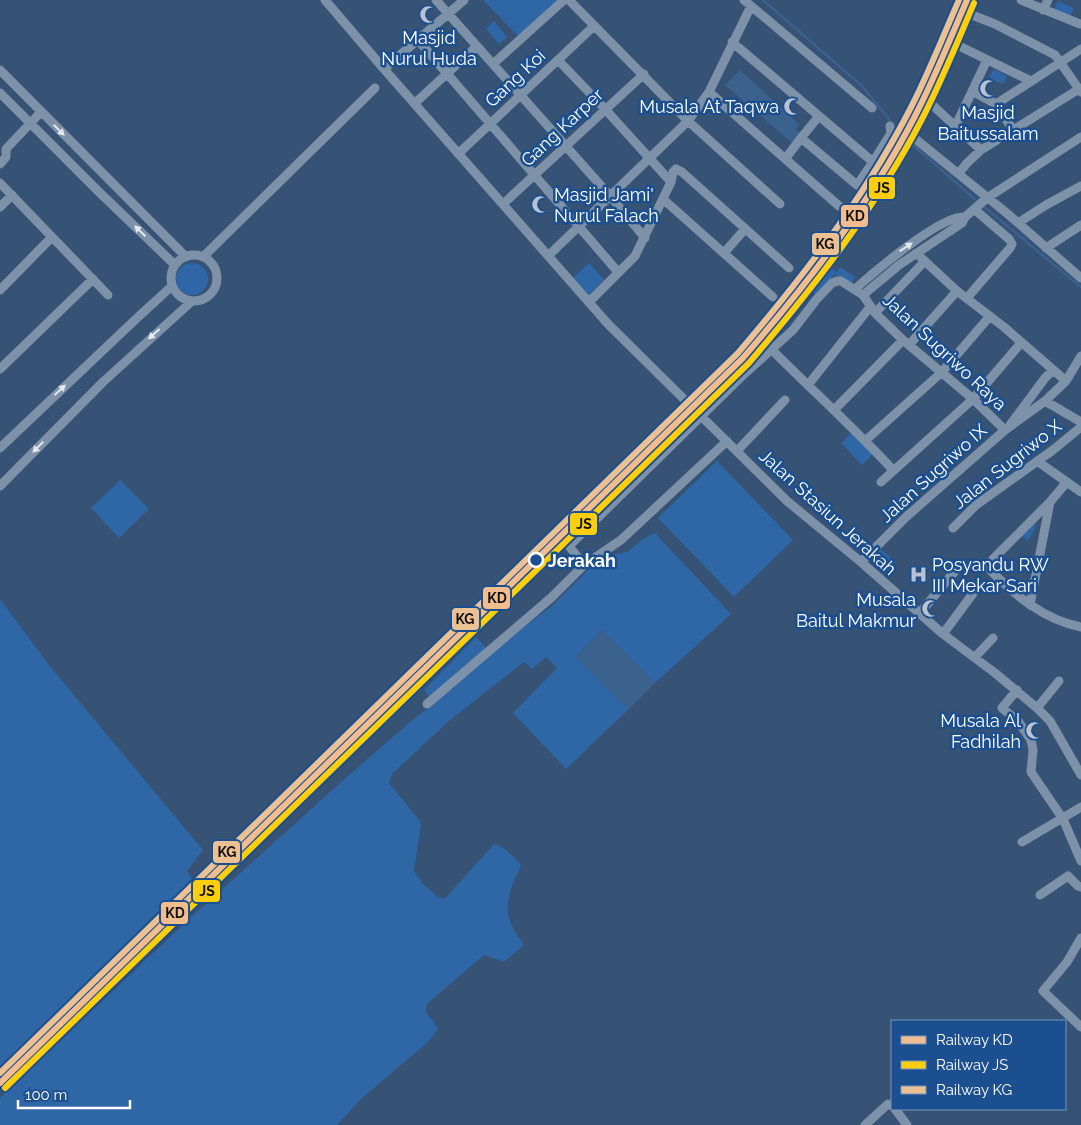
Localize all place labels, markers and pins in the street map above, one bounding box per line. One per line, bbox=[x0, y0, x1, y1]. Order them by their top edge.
mosque icon: Masjid Nurul Huda bbox=[419, 4, 439, 24]
place label: Masjid Nurul Huda bbox=[381, 27, 477, 69]
mosque icon: Masjid Baitussalam bbox=[978, 79, 998, 99]
place label: Musala At Taqwa bbox=[639, 96, 779, 117]
mosque icon: Musala At Taqwa bbox=[783, 96, 803, 116]
place label: Masjid Baitussalam bbox=[938, 102, 1038, 144]
place label: Masjid Jami' Nurul Falach bbox=[554, 184, 659, 226]
mosque icon: Masjid Jami' Nurul Falach bbox=[530, 194, 550, 214]
place label: Jerakah bbox=[548, 550, 616, 571]
marker: Jerakah bbox=[528, 552, 544, 568]
place label: Posyandu RW III Mekar Sari bbox=[932, 554, 1049, 596]
hospital icon: Posyandu RW III Mekar Sari bbox=[908, 564, 928, 584]
place label: Musala Baitul Makmur bbox=[796, 589, 917, 631]
mosque icon: Musala Baitul Makmur bbox=[920, 599, 940, 619]
place label: Musala Al Fadhilah bbox=[940, 710, 1021, 752]
mosque icon: Musala Al Fadhilah bbox=[1025, 720, 1045, 740]

